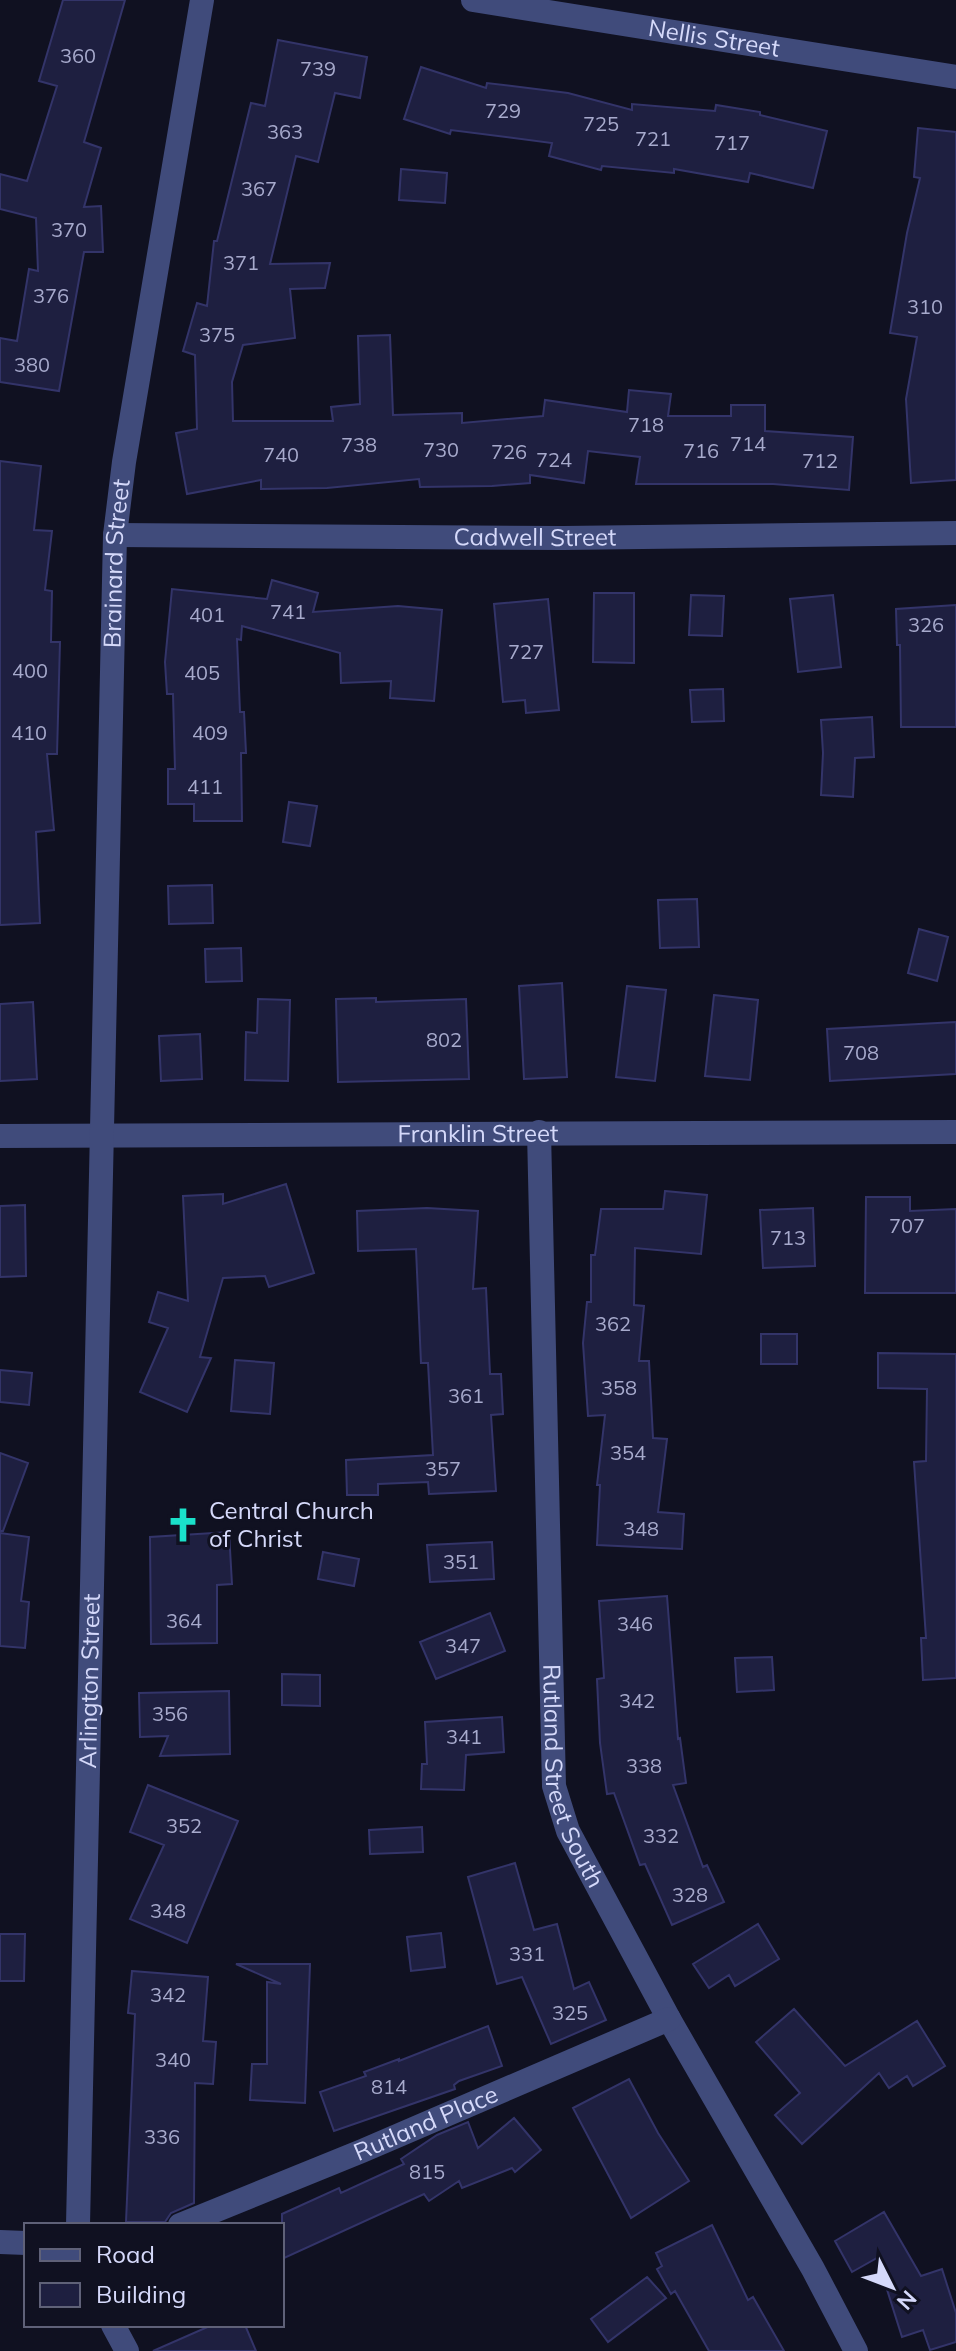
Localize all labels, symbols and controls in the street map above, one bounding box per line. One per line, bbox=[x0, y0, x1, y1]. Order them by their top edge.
street label: Nellis Street bbox=[646, 12, 782, 63]
house number: 360 bbox=[60, 43, 96, 68]
house number: 739 bbox=[300, 56, 336, 81]
house number: 729 bbox=[485, 98, 521, 123]
house number: 725 bbox=[583, 111, 619, 136]
house number: 363 bbox=[267, 119, 303, 144]
house number: 721 bbox=[635, 126, 671, 151]
house number: 717 bbox=[714, 130, 750, 155]
house number: 367 bbox=[241, 176, 277, 201]
house number: 370 bbox=[51, 217, 87, 242]
house number: 371 bbox=[223, 250, 259, 275]
house number: 376 bbox=[33, 283, 69, 308]
house number: 310 bbox=[907, 294, 943, 319]
house number: 375 bbox=[199, 322, 235, 347]
house number: 380 bbox=[14, 352, 50, 377]
house number: 718 bbox=[628, 412, 664, 437]
house number: 714 bbox=[730, 431, 766, 456]
house number: 738 bbox=[341, 432, 377, 457]
house number: 730 bbox=[423, 437, 459, 462]
house number: 716 bbox=[683, 438, 719, 463]
house number: 726 bbox=[491, 439, 527, 464]
house number: 740 bbox=[263, 442, 299, 467]
house number: 724 bbox=[536, 447, 572, 472]
house number: 712 bbox=[802, 448, 838, 473]
street label: Brainard Street bbox=[97, 477, 136, 648]
street label: Cadwell Street bbox=[454, 521, 617, 552]
house number: 741 bbox=[270, 599, 306, 624]
house number: 401 bbox=[189, 602, 225, 627]
house number: 326 bbox=[908, 612, 944, 637]
house number: 727 bbox=[508, 639, 544, 664]
house number: 400 bbox=[12, 658, 48, 683]
house number: 405 bbox=[184, 660, 220, 685]
house number: 410 bbox=[11, 720, 47, 745]
house number: 409 bbox=[192, 720, 228, 745]
house number: 411 bbox=[187, 774, 223, 799]
house number: 802 bbox=[426, 1027, 462, 1052]
house number: 708 bbox=[843, 1040, 879, 1065]
street label: Franklin Street bbox=[397, 1118, 558, 1148]
house number: 707 bbox=[889, 1213, 925, 1238]
house number: 713 bbox=[770, 1225, 806, 1250]
house number: 362 bbox=[595, 1311, 631, 1336]
house number: 358 bbox=[601, 1375, 637, 1400]
house number: 361 bbox=[448, 1383, 484, 1408]
house number: 354 bbox=[610, 1440, 646, 1465]
house number: 357 bbox=[425, 1456, 461, 1481]
place label: Central Church of Christ bbox=[209, 1495, 374, 1553]
church icon: Central Church of Christ bbox=[164, 1506, 202, 1544]
house number: 348 bbox=[623, 1516, 659, 1541]
house number: 351 bbox=[443, 1549, 479, 1574]
street label: Arlington Street bbox=[72, 1593, 106, 1769]
house number: 364 bbox=[166, 1608, 202, 1633]
house number: 346 bbox=[617, 1611, 653, 1636]
house number: 347 bbox=[445, 1633, 481, 1658]
street label: Rutland Street South bbox=[537, 1664, 612, 1893]
house number: 342 bbox=[619, 1688, 655, 1713]
house number: 356 bbox=[152, 1701, 188, 1726]
house number: 341 bbox=[446, 1724, 482, 1749]
house number: 338 bbox=[626, 1753, 662, 1778]
house number: 352 bbox=[166, 1813, 202, 1838]
house number: 332 bbox=[643, 1823, 679, 1848]
house number: 328 bbox=[672, 1882, 708, 1907]
house number: 348 bbox=[150, 1898, 186, 1923]
house number: 331 bbox=[509, 1941, 545, 1966]
house number: 342 bbox=[150, 1982, 186, 2007]
house number: 325 bbox=[552, 2000, 588, 2025]
house number: 340 bbox=[155, 2047, 191, 2072]
house number: 814 bbox=[371, 2074, 407, 2099]
street label: Rutland Place bbox=[349, 2078, 502, 2167]
house number: 336 bbox=[144, 2124, 180, 2149]
house number: 815 bbox=[409, 2159, 445, 2184]
legend bbox=[24, 2223, 284, 2327]
text: Road bbox=[96, 2239, 155, 2269]
north arrow bbox=[852, 2247, 932, 2327]
text: Building bbox=[96, 2279, 186, 2309]
text: N bbox=[891, 2285, 923, 2316]

